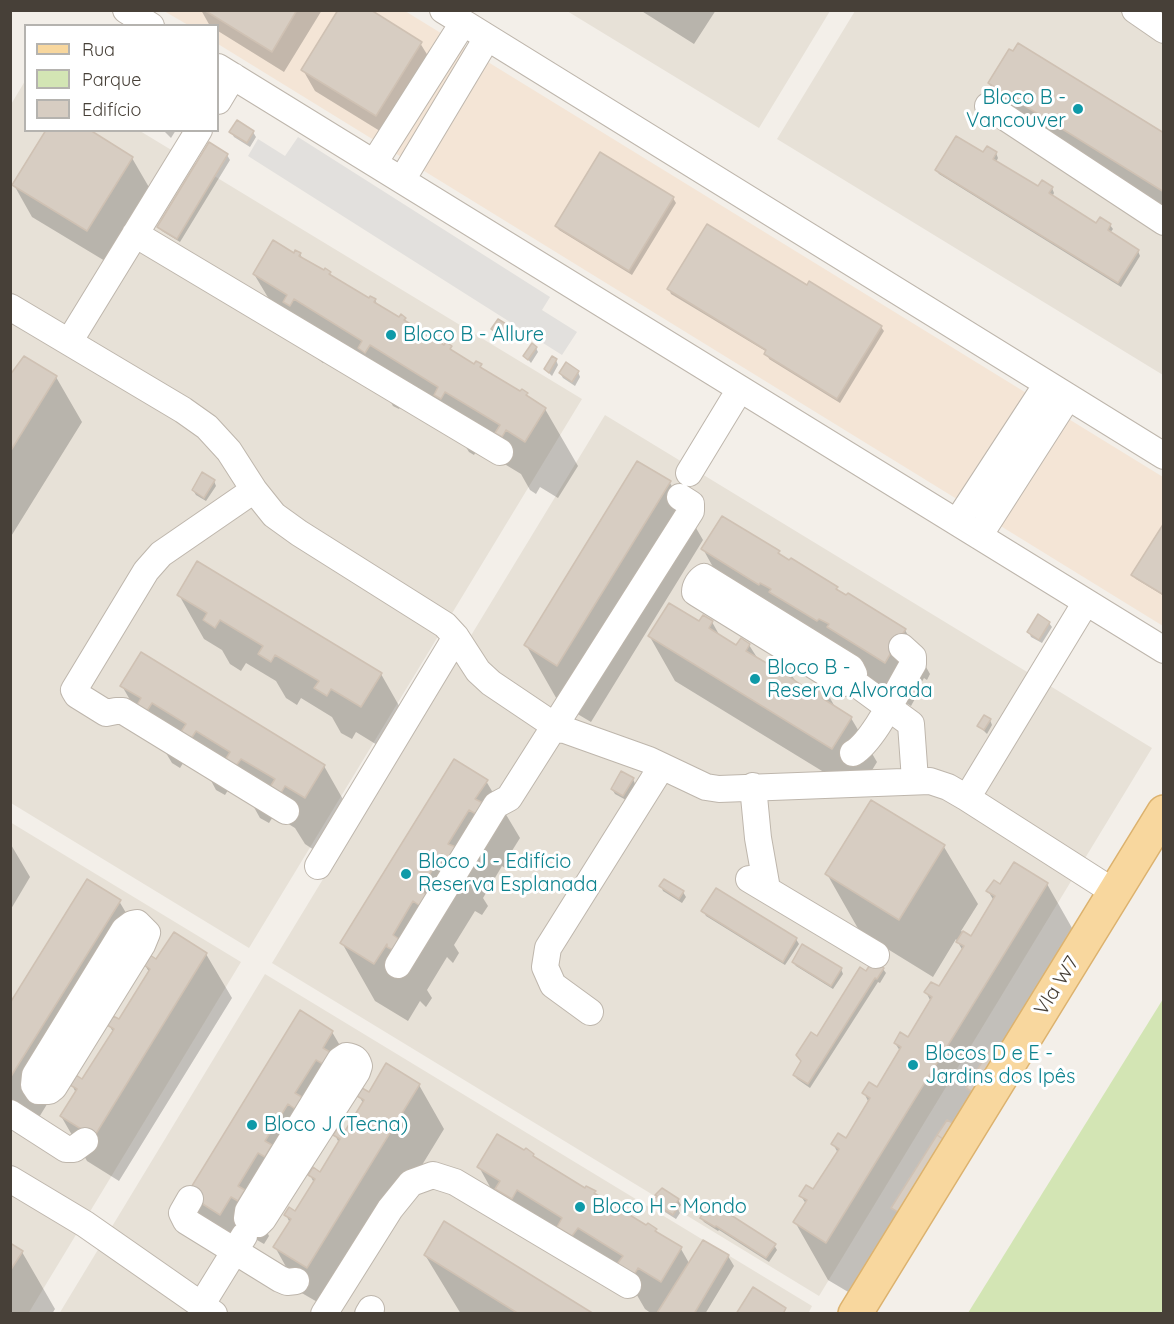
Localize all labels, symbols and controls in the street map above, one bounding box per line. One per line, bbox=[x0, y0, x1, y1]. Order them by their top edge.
legend bbox=[24, 24, 219, 132]
text: Rua bbox=[82, 38, 115, 61]
text: Parque bbox=[82, 68, 141, 91]
place label: Bloco B - Vancouver bbox=[966, 86, 1066, 133]
text: Edifício bbox=[82, 98, 141, 121]
marker: Bloco B - Vancouver bbox=[1071, 102, 1085, 116]
place label: Bloco B - Allure bbox=[403, 323, 544, 347]
marker: Bloco B - Allure bbox=[384, 328, 398, 342]
place label: Bloco B - Reserva Alvorada bbox=[767, 656, 933, 703]
marker: Bloco B - Reserva Alvorada bbox=[748, 672, 762, 686]
place label: Bloco J - Edifício Reserva Esplanada bbox=[418, 850, 598, 897]
marker: Bloco J - Edifício Reserva Esplanada bbox=[399, 867, 413, 881]
street label: Vla W7 bbox=[1030, 952, 1084, 1020]
place label: Blocos D e E - Jardins dos Ipês bbox=[925, 1042, 1075, 1089]
marker: Blocos D e E - Jardins dos Ipês bbox=[906, 1058, 920, 1072]
place label: Bloco J (Tecna) bbox=[264, 1113, 408, 1137]
marker: Bloco J (Tecna) bbox=[245, 1118, 259, 1132]
place label: Bloco H - Mondo bbox=[592, 1195, 747, 1219]
marker: Bloco H - Mondo bbox=[573, 1200, 587, 1214]

